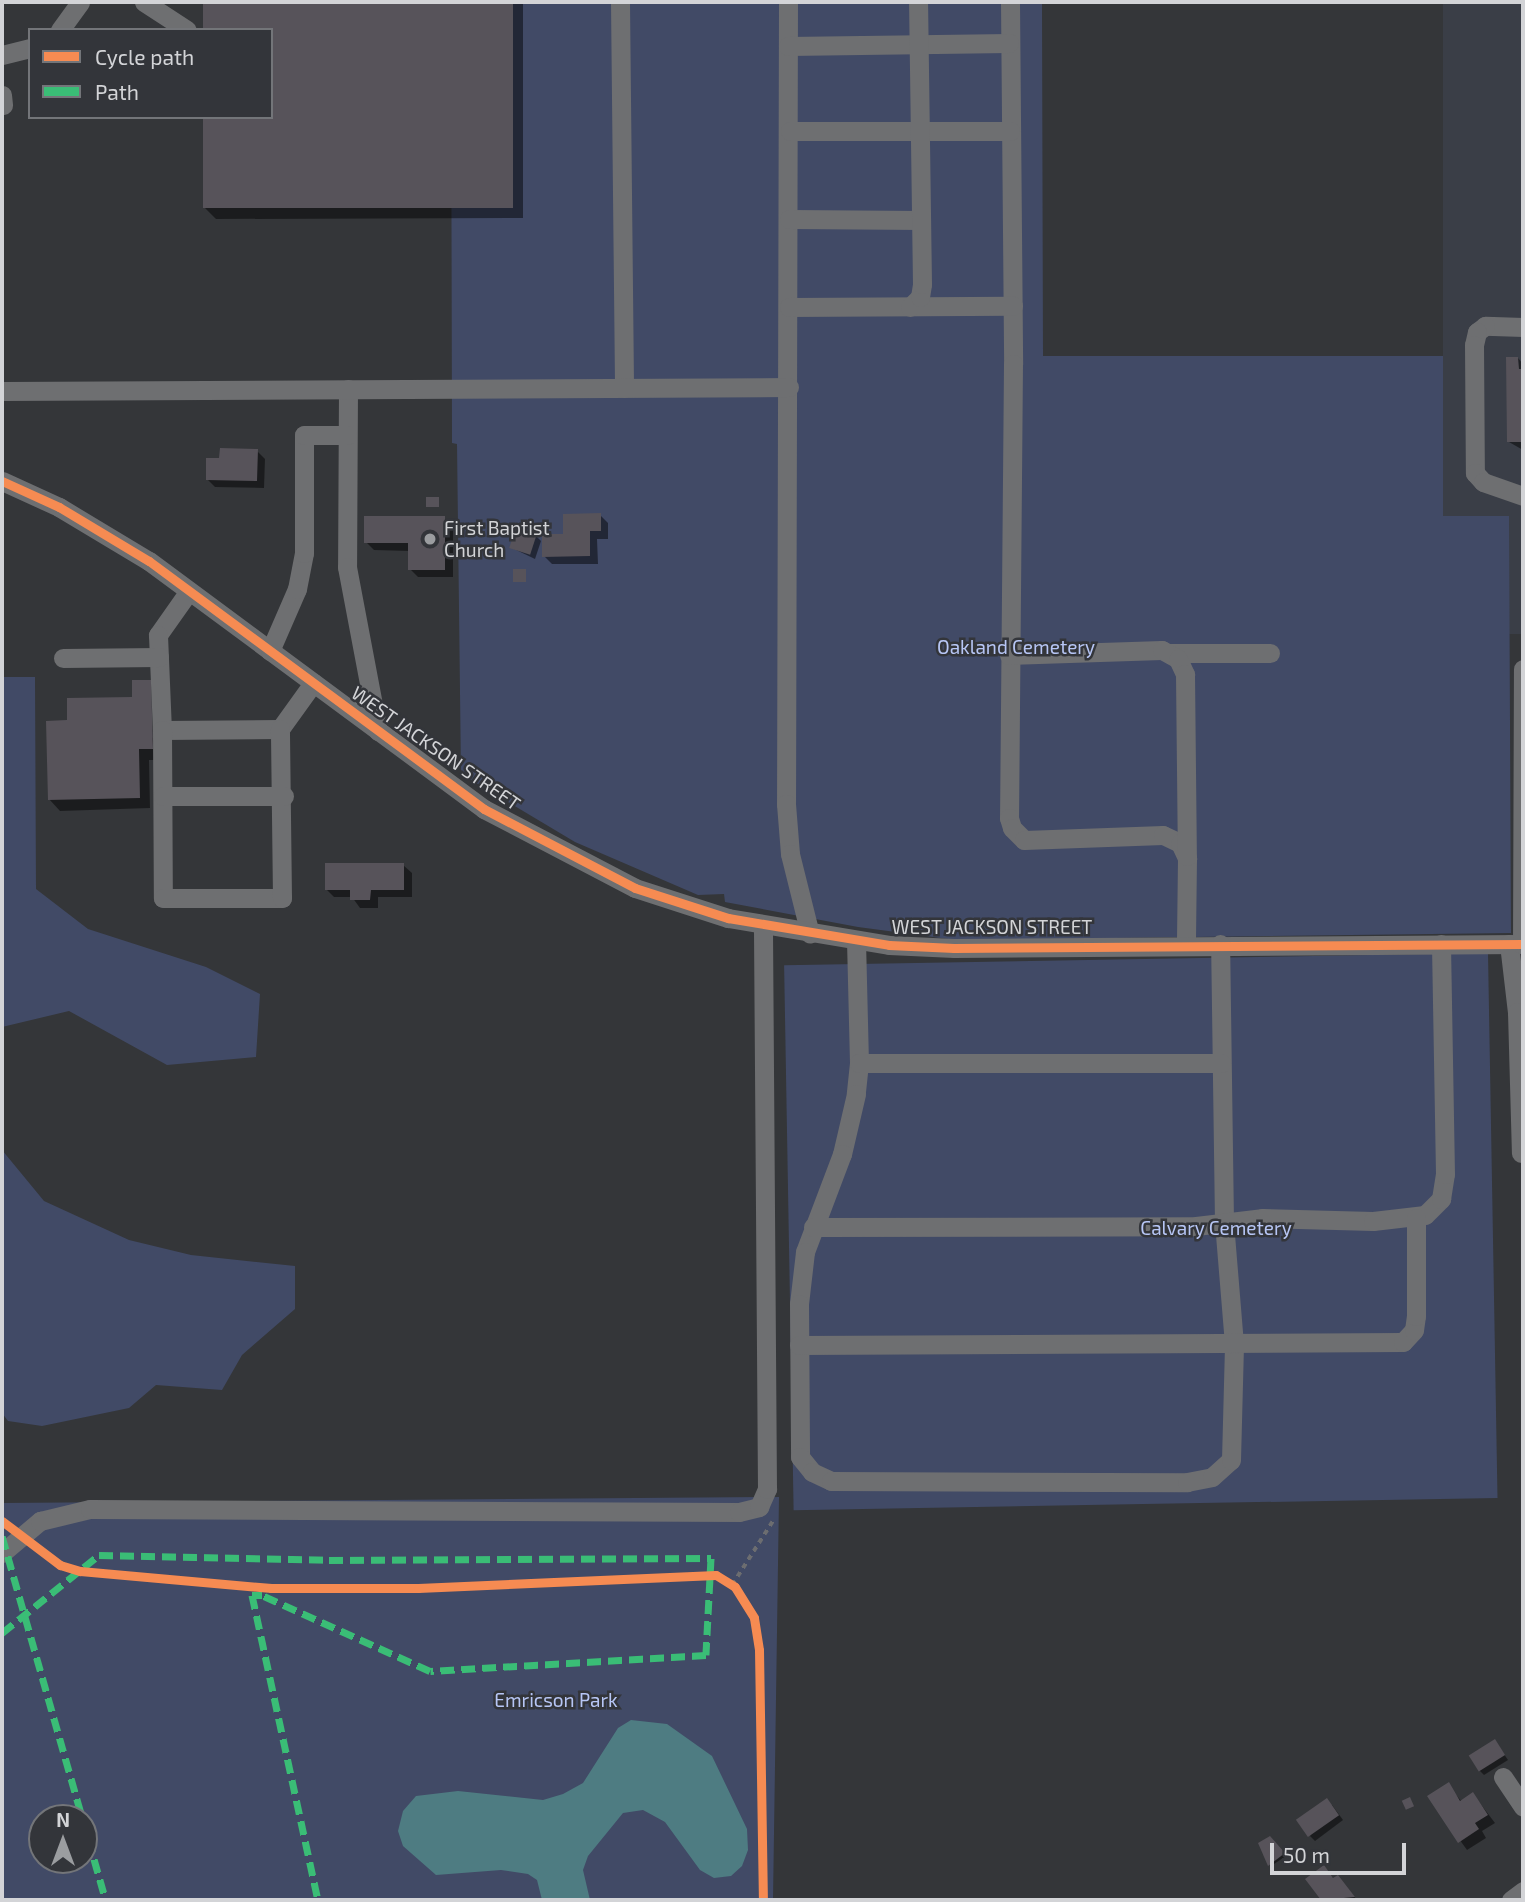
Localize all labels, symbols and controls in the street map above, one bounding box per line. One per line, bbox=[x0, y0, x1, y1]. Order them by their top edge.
legend bbox=[28, 28, 273, 119]
text: Cycle path bbox=[95, 44, 194, 69]
text: Path bbox=[95, 79, 139, 104]
place label: First Baptist Church bbox=[444, 517, 550, 561]
marker: First Baptist Church bbox=[422, 531, 438, 547]
park label: Oakland Cemetery bbox=[937, 636, 1095, 658]
street label: WEST JACKSON STREET bbox=[347, 681, 525, 815]
street label: WEST JACKSON STREET bbox=[891, 916, 1093, 938]
park label: Calvary Cemetery bbox=[1140, 1217, 1292, 1239]
park label: Emricson Park bbox=[494, 1689, 618, 1711]
north arrow bbox=[28, 1804, 98, 1874]
text: N bbox=[56, 1808, 70, 1831]
scale bar bbox=[1273, 1828, 1410, 1872]
text: 50 m bbox=[1283, 1842, 1330, 1867]

